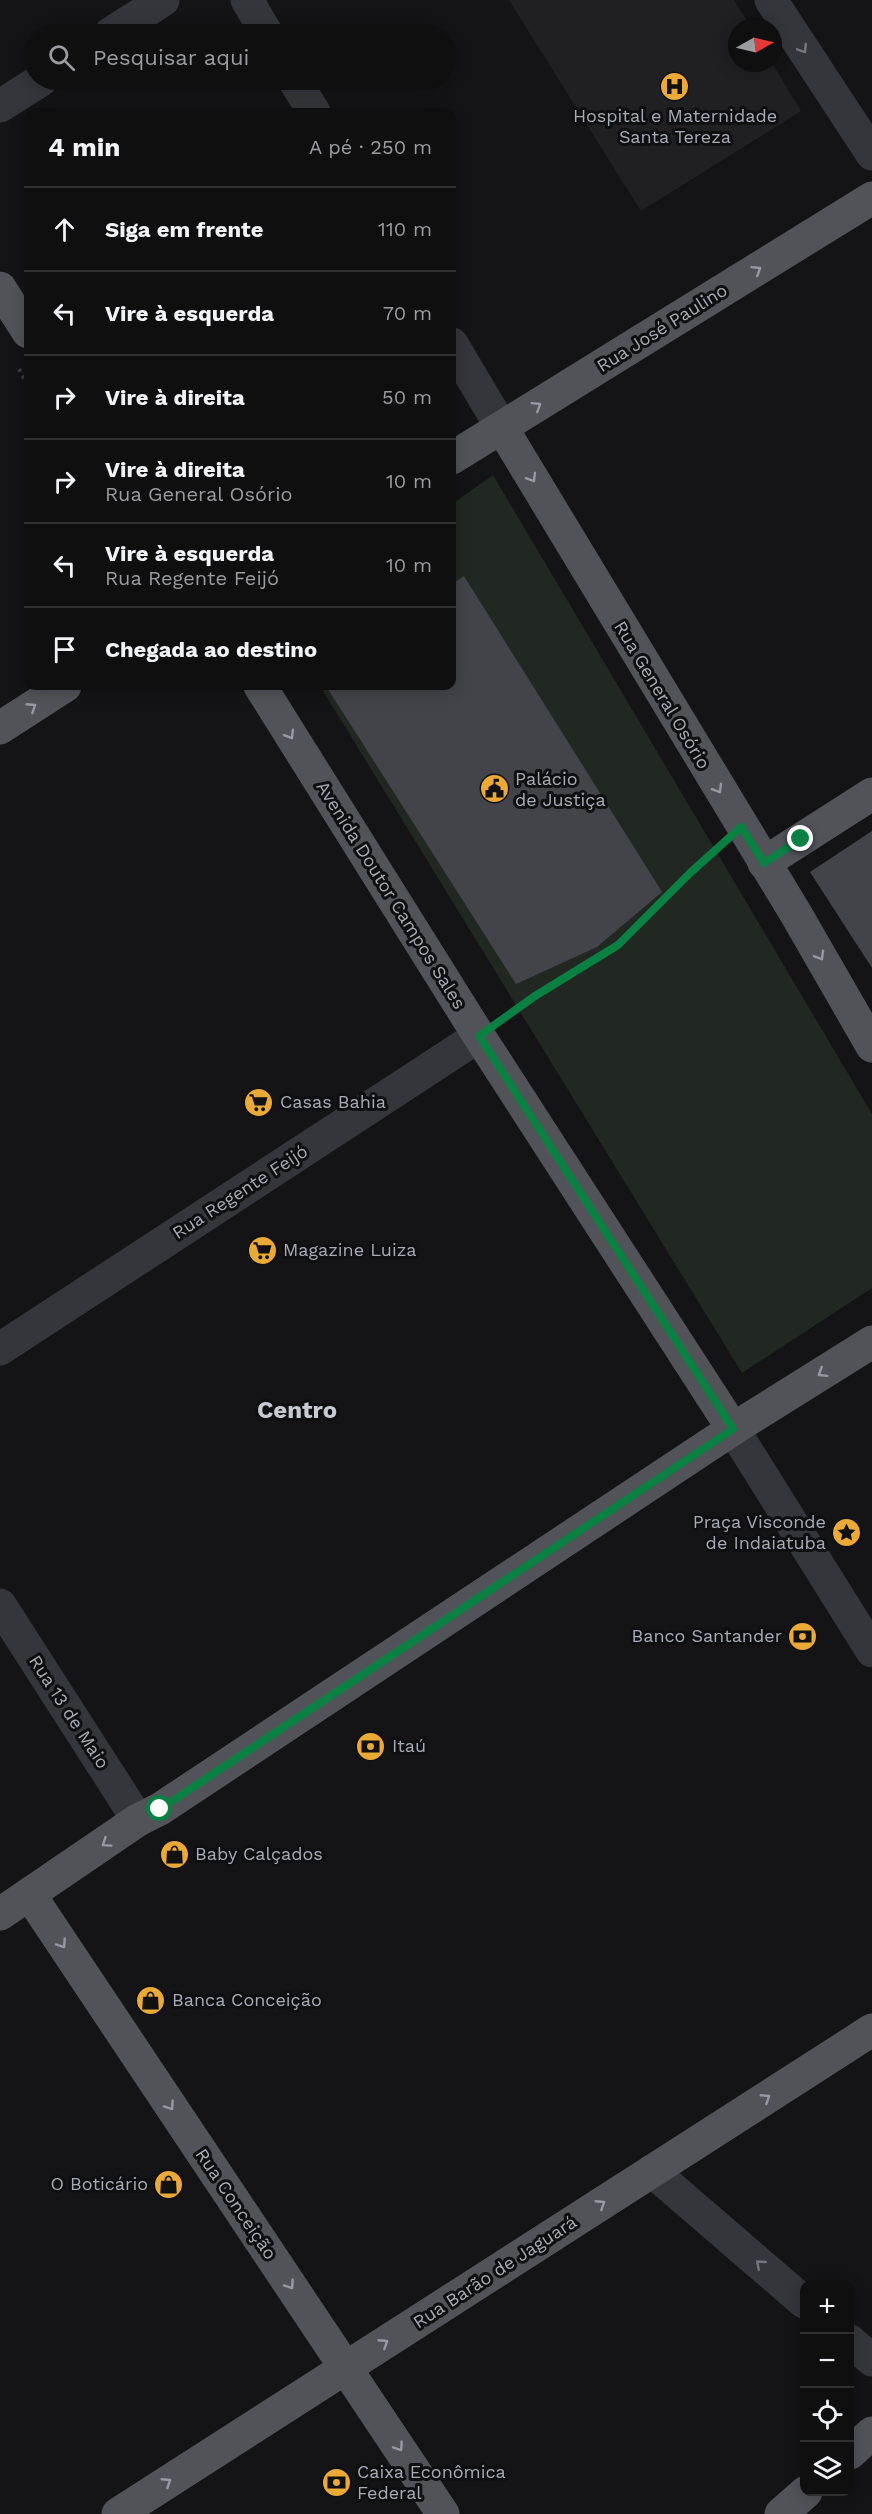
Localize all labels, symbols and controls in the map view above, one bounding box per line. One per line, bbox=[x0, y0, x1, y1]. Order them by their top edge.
north arrow bbox=[728, 18, 782, 72]
search box bbox=[24, 24, 456, 90]
icon: search bbox=[45, 41, 78, 74]
one-way arrow bbox=[796, 43, 808, 53]
text: Pesquisar aqui bbox=[93, 45, 249, 70]
hospital icon: Hospital e Maternidade Santa Tereza bbox=[659, 71, 691, 103]
place label: Hospital e Maternidade Santa Tereza bbox=[573, 105, 777, 147]
text: 4 min bbox=[48, 132, 120, 162]
text: A pé · 250 m bbox=[309, 135, 432, 159]
icon: ahead bbox=[48, 213, 81, 246]
text: Siga em frente bbox=[105, 217, 263, 242]
text: 110 m bbox=[378, 217, 432, 241]
one-way arrow bbox=[750, 266, 761, 277]
street label: Rua José Paulino bbox=[593, 279, 731, 376]
icon: left bbox=[48, 297, 81, 330]
text: Vire à esquerda bbox=[105, 301, 274, 326]
text: 70 m bbox=[383, 301, 432, 325]
icon: right bbox=[48, 381, 81, 414]
text: Vire à direita bbox=[105, 385, 245, 410]
text: 50 m bbox=[382, 385, 432, 409]
one-way arrow bbox=[531, 401, 541, 413]
text: Vire à direita bbox=[105, 457, 245, 482]
icon: right bbox=[48, 465, 81, 498]
text: 10 m bbox=[386, 469, 432, 493]
one-way arrow bbox=[524, 472, 536, 482]
text: Rua General Osório bbox=[105, 482, 292, 506]
text: Vire à esquerda bbox=[105, 541, 274, 566]
icon: left bbox=[48, 549, 81, 582]
text: 10 m bbox=[386, 553, 432, 577]
text: Rua Regente Feijó bbox=[105, 566, 279, 590]
street label: Rua General Osório bbox=[610, 617, 715, 772]
icon: arrive bbox=[48, 633, 81, 666]
text: Chegada ao destino bbox=[105, 637, 317, 662]
one-way arrow bbox=[26, 703, 37, 714]
one-way arrow bbox=[283, 729, 295, 739]
place label: Palácio de Justiça bbox=[515, 768, 606, 810]
public building icon: Palácio de Justiça bbox=[478, 773, 510, 805]
street label: Avenida Doutor Campos Sales bbox=[312, 777, 470, 1013]
one-way arrow bbox=[711, 783, 723, 793]
route end bbox=[787, 825, 813, 851]
one-way arrow bbox=[812, 950, 824, 960]
supermarket icon: Casas Bahia bbox=[243, 1086, 275, 1118]
place label: Casas Bahia bbox=[280, 1091, 386, 1112]
street label: Rua Regente Feijó bbox=[168, 1140, 311, 1243]
supermarket icon: Magazine Luiza bbox=[246, 1234, 278, 1266]
place label: Magazine Luiza bbox=[283, 1239, 417, 1260]
one-way arrow bbox=[818, 1366, 828, 1378]
district label: Centro bbox=[257, 1396, 337, 1424]
place label: Praça Visconde de Indaiatuba bbox=[693, 1511, 826, 1553]
place icon: Praça Visconde de Indaiatuba bbox=[831, 1516, 863, 1548]
bank icon: Banco Santander bbox=[787, 1620, 819, 1652]
place label: Banco Santander bbox=[631, 1625, 782, 1646]
street label: Rua 13 de Maio bbox=[25, 1651, 114, 1772]
bank icon: Itaú bbox=[355, 1730, 387, 1762]
place label: Itaú bbox=[392, 1735, 426, 1756]
route start bbox=[146, 1795, 172, 1821]
one-way arrow bbox=[102, 1835, 112, 1847]
shop icon: Baby Calçados bbox=[158, 1838, 190, 1870]
place label: Baby Calçados bbox=[195, 1843, 323, 1864]
one-way arrow bbox=[55, 1937, 66, 1948]
shop icon: Banca Conceição bbox=[135, 1984, 167, 2016]
place label: Banca Conceição bbox=[172, 1989, 322, 2010]
one-way arrow bbox=[759, 2095, 770, 2106]
one-way arrow bbox=[163, 2099, 174, 2110]
street label: Rua Conceição bbox=[192, 2144, 281, 2263]
shop icon: O Boticário bbox=[153, 2168, 185, 2200]
place label: O Boticário bbox=[50, 2173, 148, 2194]
one-way arrow bbox=[595, 2200, 606, 2211]
street label: Rua Barão de Jaguará bbox=[409, 2211, 580, 2332]
one-way arrow bbox=[756, 2260, 767, 2271]
one-way arrow bbox=[283, 2279, 295, 2289]
map controls bbox=[800, 2280, 854, 2496]
button: + bbox=[800, 2280, 854, 2334]
button: − bbox=[800, 2334, 854, 2388]
one-way arrow bbox=[377, 2339, 388, 2350]
button: locate bbox=[800, 2388, 854, 2442]
one-way arrow bbox=[392, 2441, 403, 2452]
button: layers bbox=[800, 2442, 854, 2496]
place label: Caixa Econômica Federal bbox=[357, 2461, 506, 2503]
bank icon: Caixa Econômica Federal bbox=[320, 2466, 352, 2498]
one-way arrow bbox=[161, 2478, 171, 2490]

